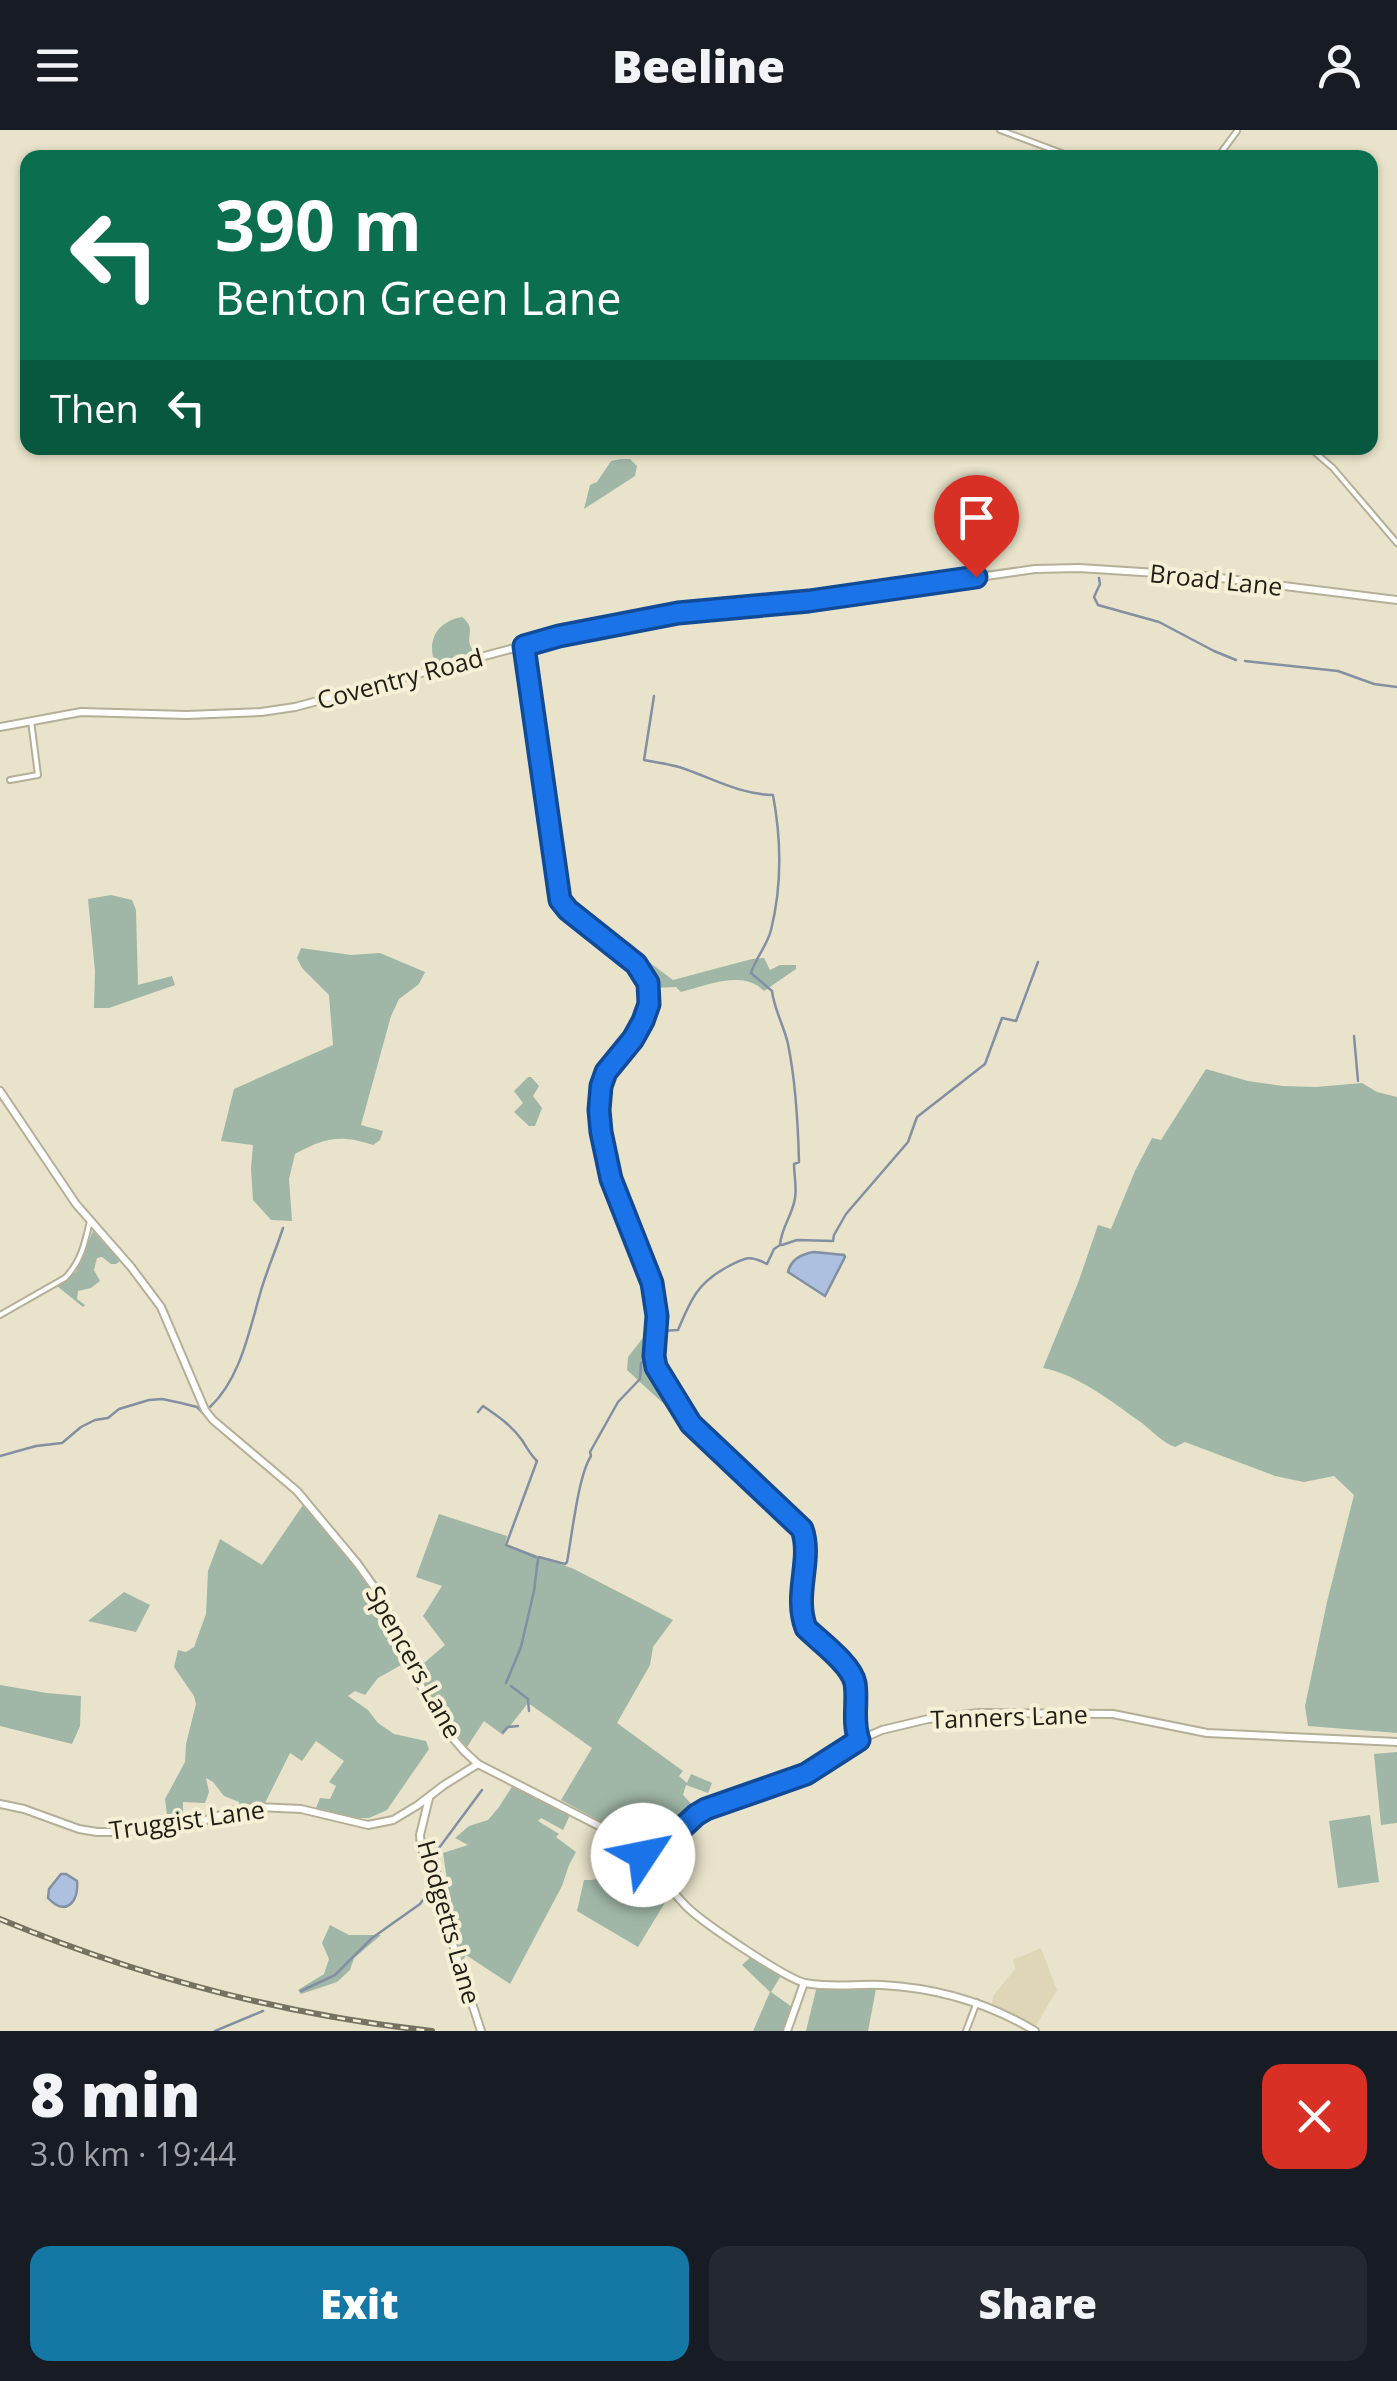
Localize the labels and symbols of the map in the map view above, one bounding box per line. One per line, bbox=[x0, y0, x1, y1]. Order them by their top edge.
pin bbox=[934, 475, 1019, 578]
street label: Broad Lane bbox=[1148, 555, 1284, 603]
street label: Coventry Road bbox=[313, 640, 486, 717]
street label: Spencers Lane bbox=[359, 1579, 471, 1744]
street label: Tanners Lane bbox=[930, 1696, 1088, 1736]
street label: Truggist Lane bbox=[107, 1791, 267, 1847]
position arrow bbox=[591, 1803, 695, 1907]
street label: Hodgetts Lane bbox=[410, 1836, 490, 2008]

